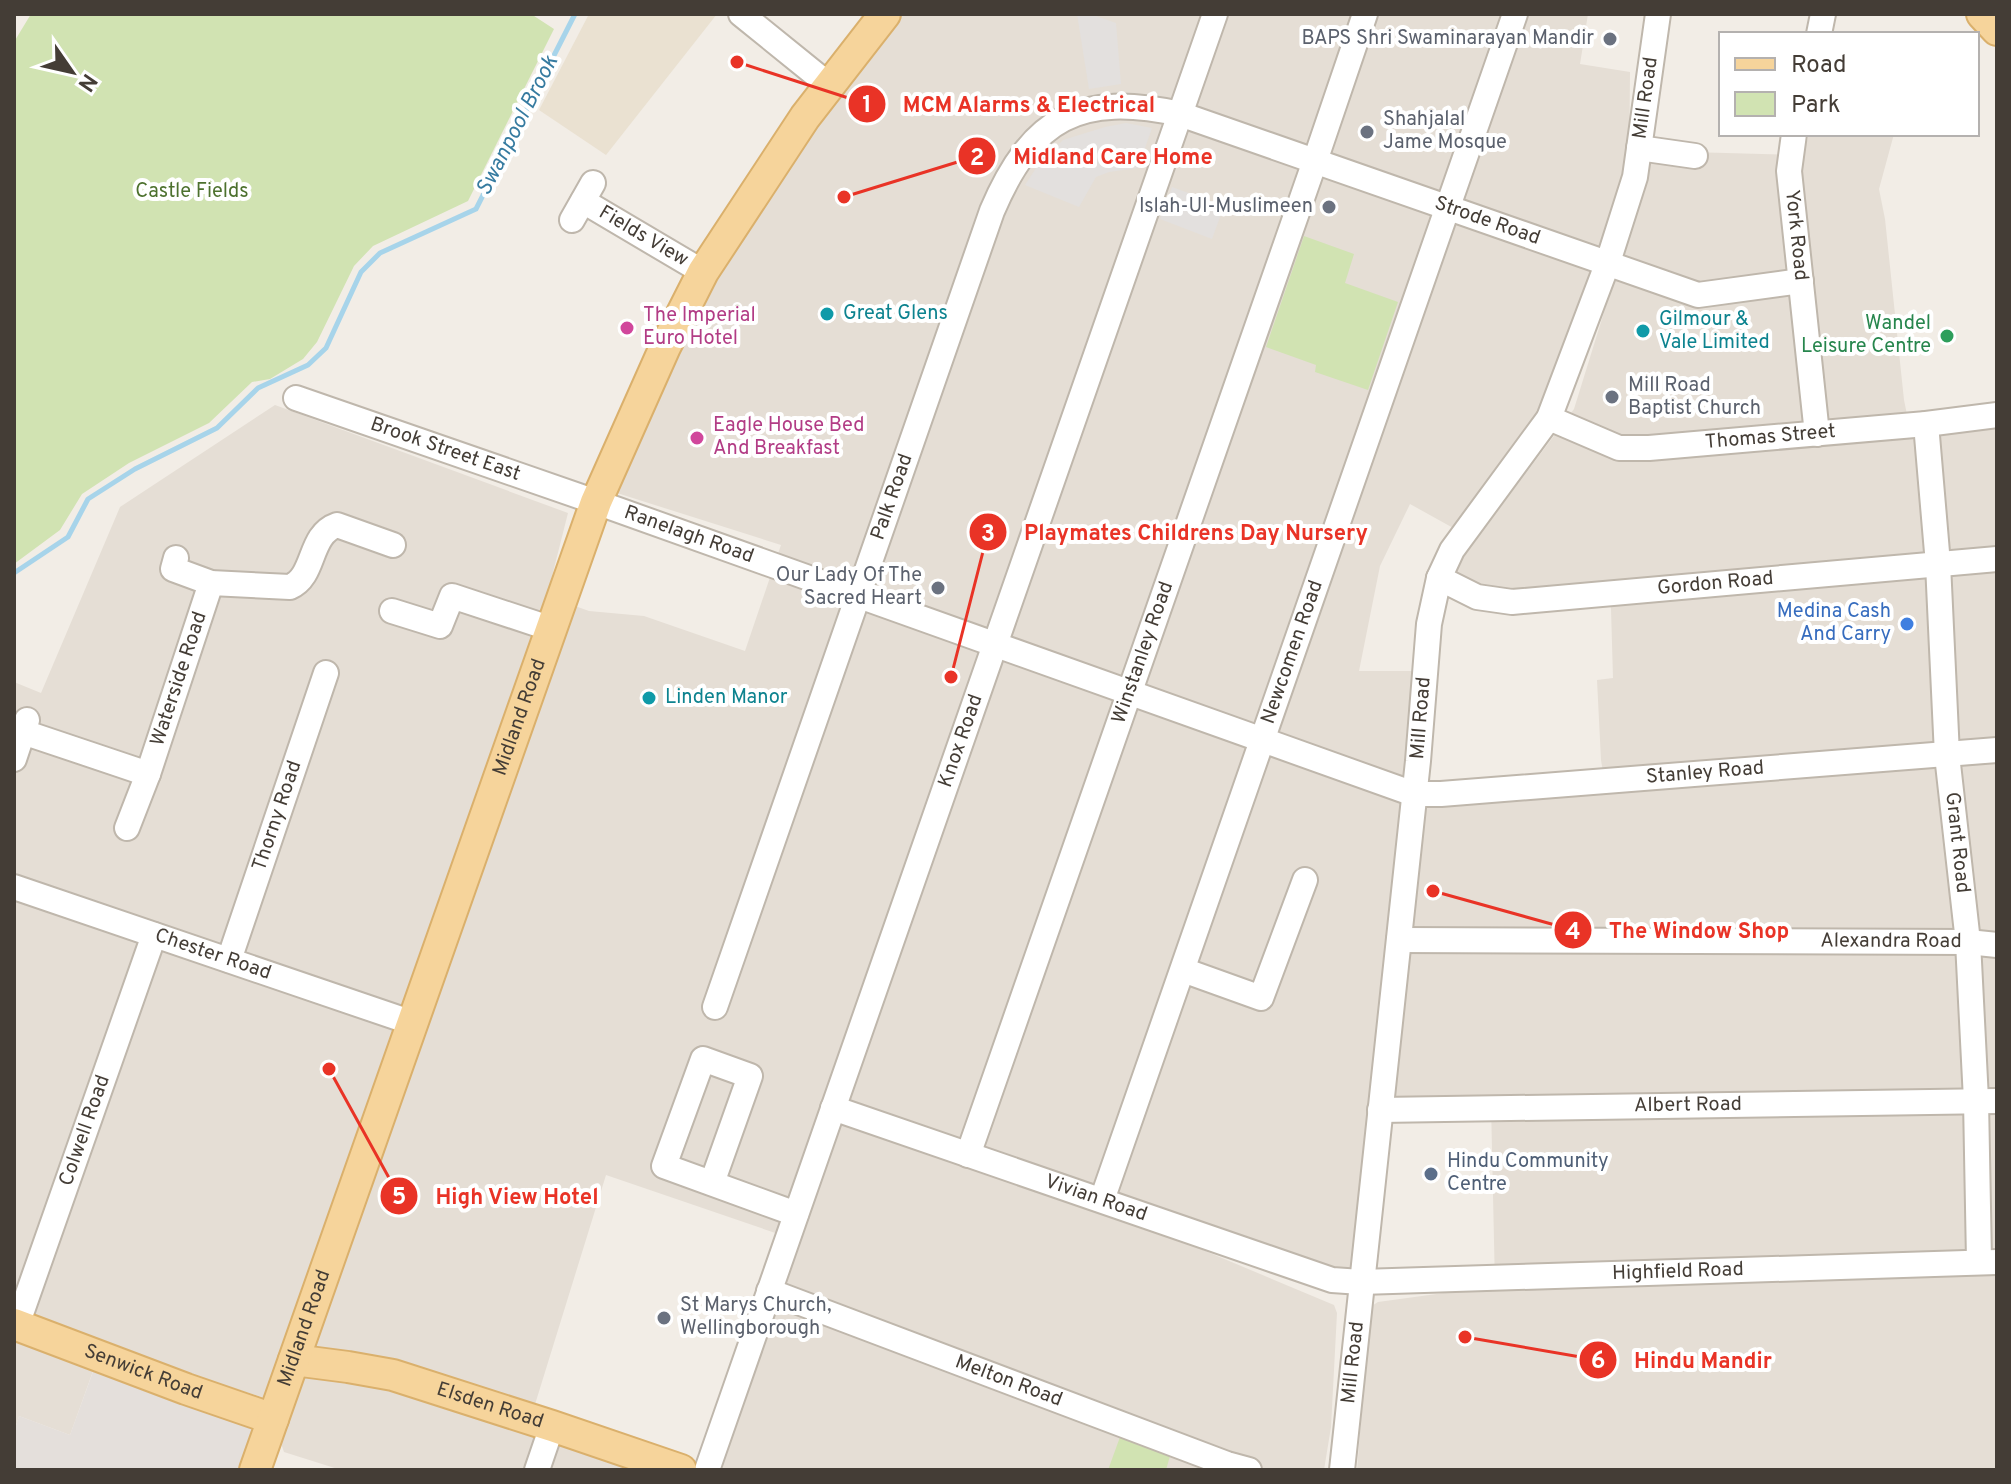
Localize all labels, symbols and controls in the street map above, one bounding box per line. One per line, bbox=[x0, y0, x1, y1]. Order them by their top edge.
place label: BAPS Shri Swaminarayan Mandir bbox=[1301, 26, 1594, 52]
marker: BAPS Shri Swaminarayan Mandir bbox=[1601, 30, 1619, 48]
north arrow bbox=[32, 32, 112, 112]
legend bbox=[1719, 32, 1979, 136]
water label: Swanpool Brook bbox=[471, 51, 565, 200]
text: Road bbox=[1791, 51, 1847, 81]
street label: Mill Road bbox=[1627, 55, 1665, 141]
text: N bbox=[71, 68, 102, 96]
callout: MCM Alarms & Electrical bbox=[847, 81, 1172, 127]
text: 1 bbox=[862, 91, 872, 121]
text: Park bbox=[1791, 91, 1841, 121]
text: MCM Alarms & Electrical bbox=[903, 93, 1155, 120]
place label: Shahjalal Jame Mosque bbox=[1383, 107, 1507, 156]
marker: Shahjalal Jame Mosque bbox=[1358, 123, 1376, 141]
callout: Midland Care Home bbox=[957, 133, 1229, 179]
text: 2 bbox=[970, 144, 984, 174]
text: Midland Care Home bbox=[1013, 145, 1213, 172]
park label: Castle Fields bbox=[135, 179, 249, 205]
street label: York Road bbox=[1778, 189, 1814, 282]
street label: Strode Road bbox=[1431, 191, 1544, 252]
place label: Islah-Ul-Muslimeen bbox=[1139, 194, 1313, 220]
marker: Islah-Ul-Muslimeen bbox=[1320, 198, 1338, 216]
street label: Fields View bbox=[594, 200, 693, 273]
place label: Great Glens bbox=[843, 301, 948, 327]
place label: The Imperial Euro Hotel bbox=[643, 303, 756, 352]
marker: Great Glens bbox=[818, 305, 836, 323]
place label: Gilmour & Vale Limited bbox=[1659, 307, 1770, 356]
place label: Wandel Leisure Centre bbox=[1801, 311, 1931, 360]
marker: The Imperial Euro Hotel bbox=[618, 319, 636, 337]
marker: Gilmour & Vale Limited bbox=[1634, 322, 1652, 340]
marker: Wandel Leisure Centre bbox=[1938, 327, 1956, 345]
place label: Mill Road Baptist Church bbox=[1628, 373, 1761, 422]
marker: Mill Road Baptist Church bbox=[1603, 388, 1621, 406]
street label: Brook Street East bbox=[367, 412, 524, 488]
place label: Eagle House Bed And Breakfast bbox=[713, 413, 864, 462]
street label: Thomas Street bbox=[1704, 419, 1837, 456]
marker: Eagle House Bed And Breakfast bbox=[688, 429, 706, 447]
street label: Palk Road bbox=[865, 450, 919, 544]
street label: Ranelagh Road bbox=[620, 500, 757, 570]
callout: Playmates Childrens Day Nursery bbox=[968, 509, 1384, 555]
text: 3 bbox=[981, 520, 995, 550]
text: Playmates Childrens Day Nursery bbox=[1024, 521, 1368, 548]
place label: Our Lady Of The Sacred Heart bbox=[776, 563, 922, 612]
street label: Gordon Road bbox=[1656, 566, 1775, 602]
street label: Newcomen Road bbox=[1256, 577, 1330, 728]
street label: Winstanley Road bbox=[1107, 578, 1180, 727]
marker: Our Lady Of The Sacred Heart bbox=[929, 579, 947, 597]
place label: Medina Cash And Carry bbox=[1777, 599, 1891, 648]
street label: Waterside Road bbox=[145, 608, 214, 750]
marker: Medina Cash And Carry bbox=[1898, 615, 1916, 633]
street label: Midland Road bbox=[488, 655, 553, 779]
street label: Mill Road bbox=[1405, 676, 1438, 760]
place label: Linden Manor bbox=[665, 685, 788, 711]
marker: Linden Manor bbox=[640, 689, 658, 707]
street label: Knox Road bbox=[933, 691, 990, 791]
street label: Stanley Road bbox=[1645, 755, 1765, 791]
street label: Thorny Road bbox=[247, 757, 308, 875]
street label: Grant Road bbox=[1938, 791, 1975, 895]
callout: The Window Shop bbox=[1553, 907, 1805, 953]
text: 4 bbox=[1565, 918, 1581, 948]
text: The Window Shop bbox=[1609, 919, 1789, 946]
street label: Chester Road bbox=[151, 923, 274, 987]
street label: Alexandra Road bbox=[1820, 928, 1962, 955]
street label: Colwell Road bbox=[54, 1072, 117, 1190]
street label: Albert Road bbox=[1634, 1092, 1742, 1119]
place label: Hindu Community Centre bbox=[1447, 1149, 1609, 1198]
marker: Hindu Community Centre bbox=[1422, 1165, 1440, 1183]
street label: Vivian Road bbox=[1041, 1169, 1150, 1228]
callout: High View Hotel bbox=[379, 1173, 615, 1219]
text: 5 bbox=[392, 1183, 406, 1213]
text: High View Hotel bbox=[435, 1185, 599, 1212]
street label: Highfield Road bbox=[1612, 1257, 1744, 1287]
street label: Midland Road bbox=[272, 1267, 337, 1391]
place label: St Marys Church, Wellingborough bbox=[680, 1293, 832, 1342]
marker: St Marys Church, Wellingborough bbox=[655, 1309, 673, 1327]
street label: Mill Road bbox=[1336, 1320, 1371, 1405]
callout: Hindu Mandir bbox=[1578, 1337, 1788, 1383]
street label: Senwick Road bbox=[80, 1339, 206, 1407]
text: 6 bbox=[1591, 1347, 1605, 1377]
street label: Melton Road bbox=[951, 1349, 1066, 1414]
text: Hindu Mandir bbox=[1634, 1349, 1772, 1376]
street label: Elsden Road bbox=[433, 1377, 547, 1435]

